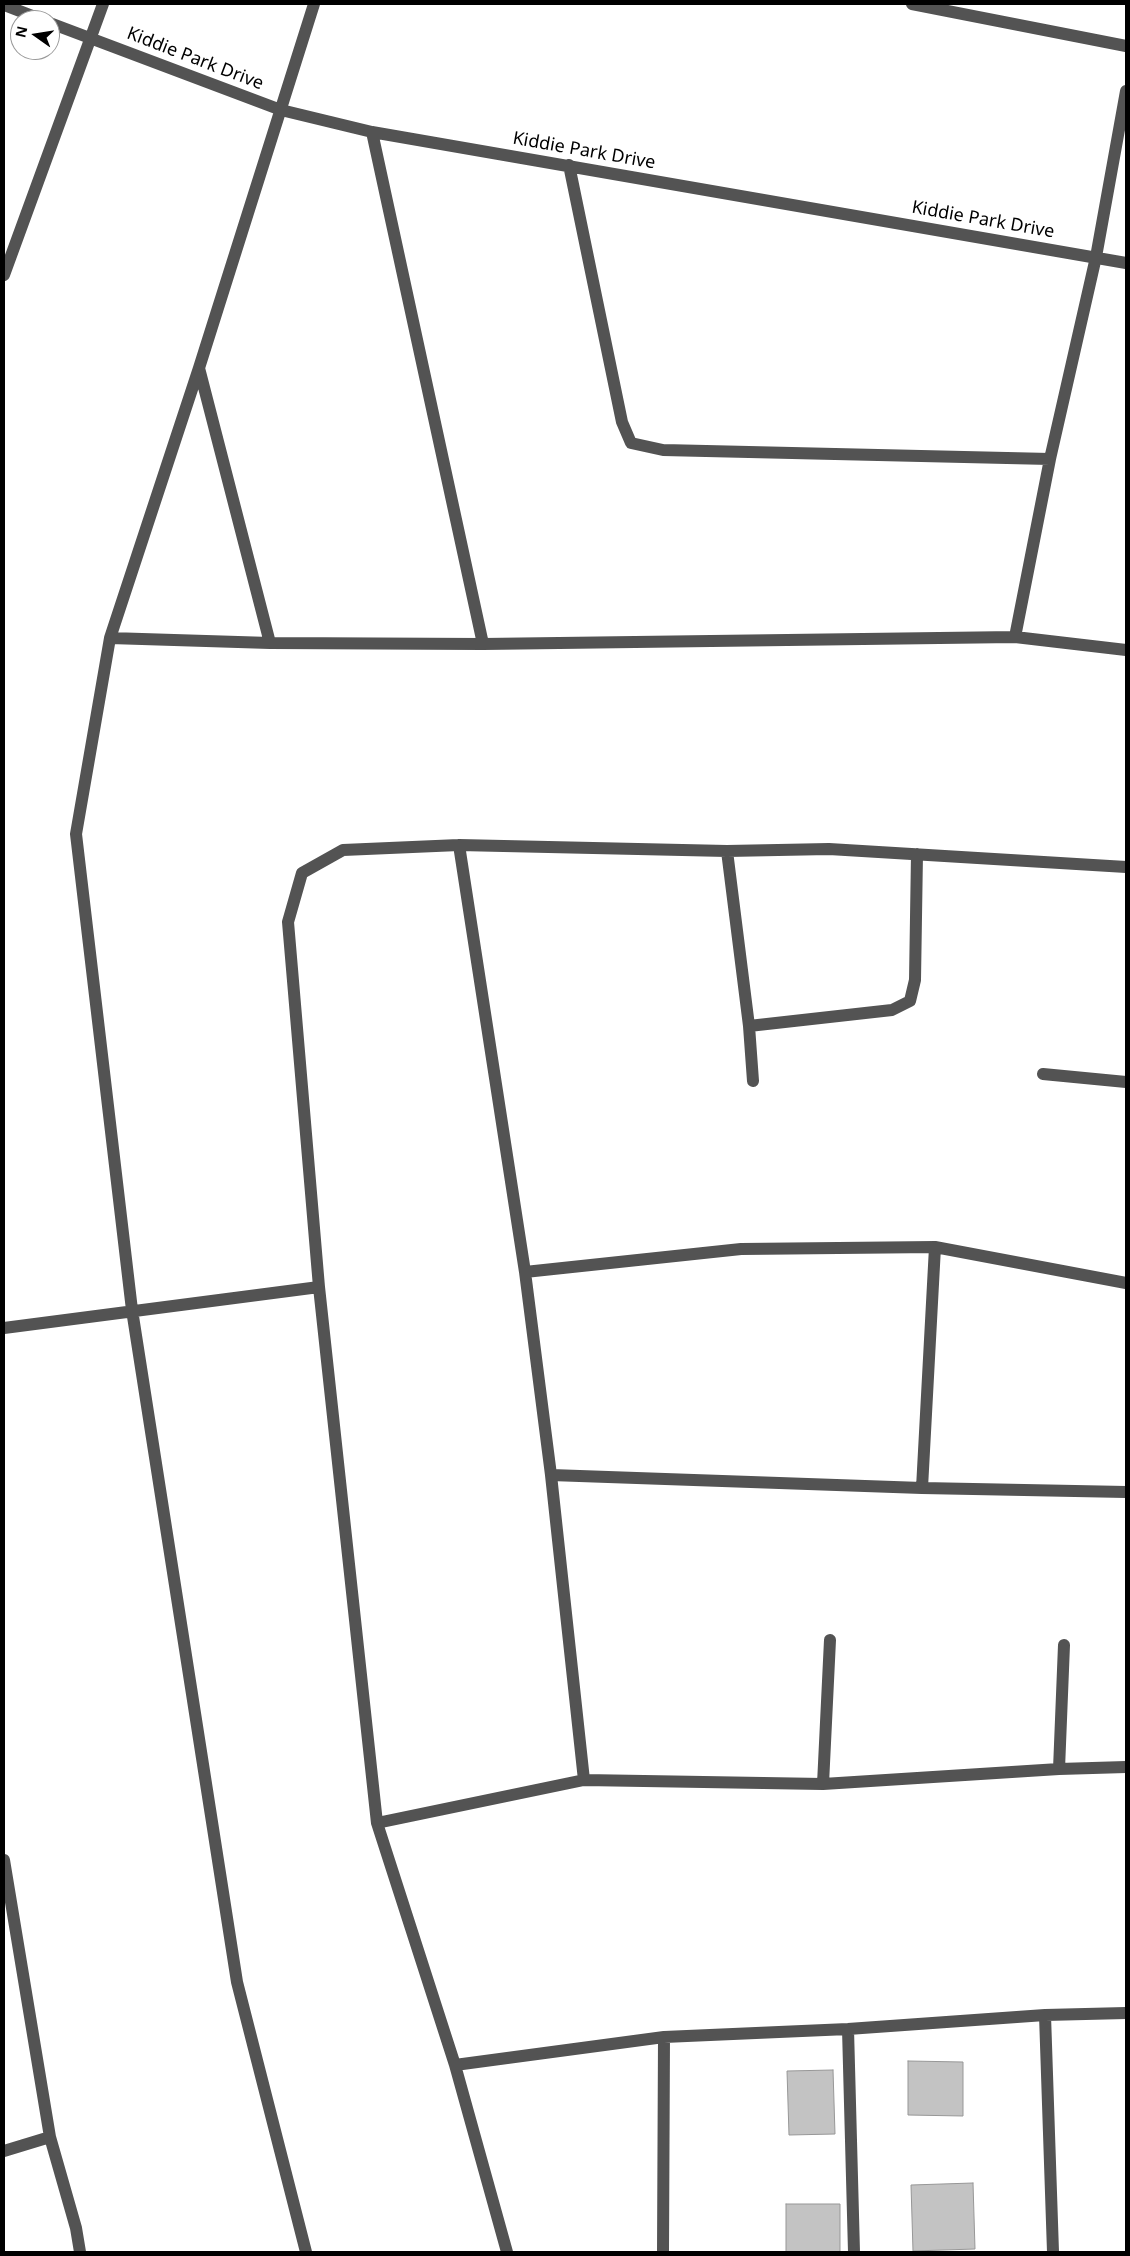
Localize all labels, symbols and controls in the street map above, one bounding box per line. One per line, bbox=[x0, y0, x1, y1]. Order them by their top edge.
north arrow bbox=[10, 10, 60, 60]
street label: Kiddie Park Drive bbox=[124, 23, 266, 95]
text: N bbox=[10, 24, 31, 39]
street label: Kiddie Park Drive bbox=[511, 128, 657, 174]
street label: Kiddie Park Drive bbox=[910, 197, 1056, 243]

